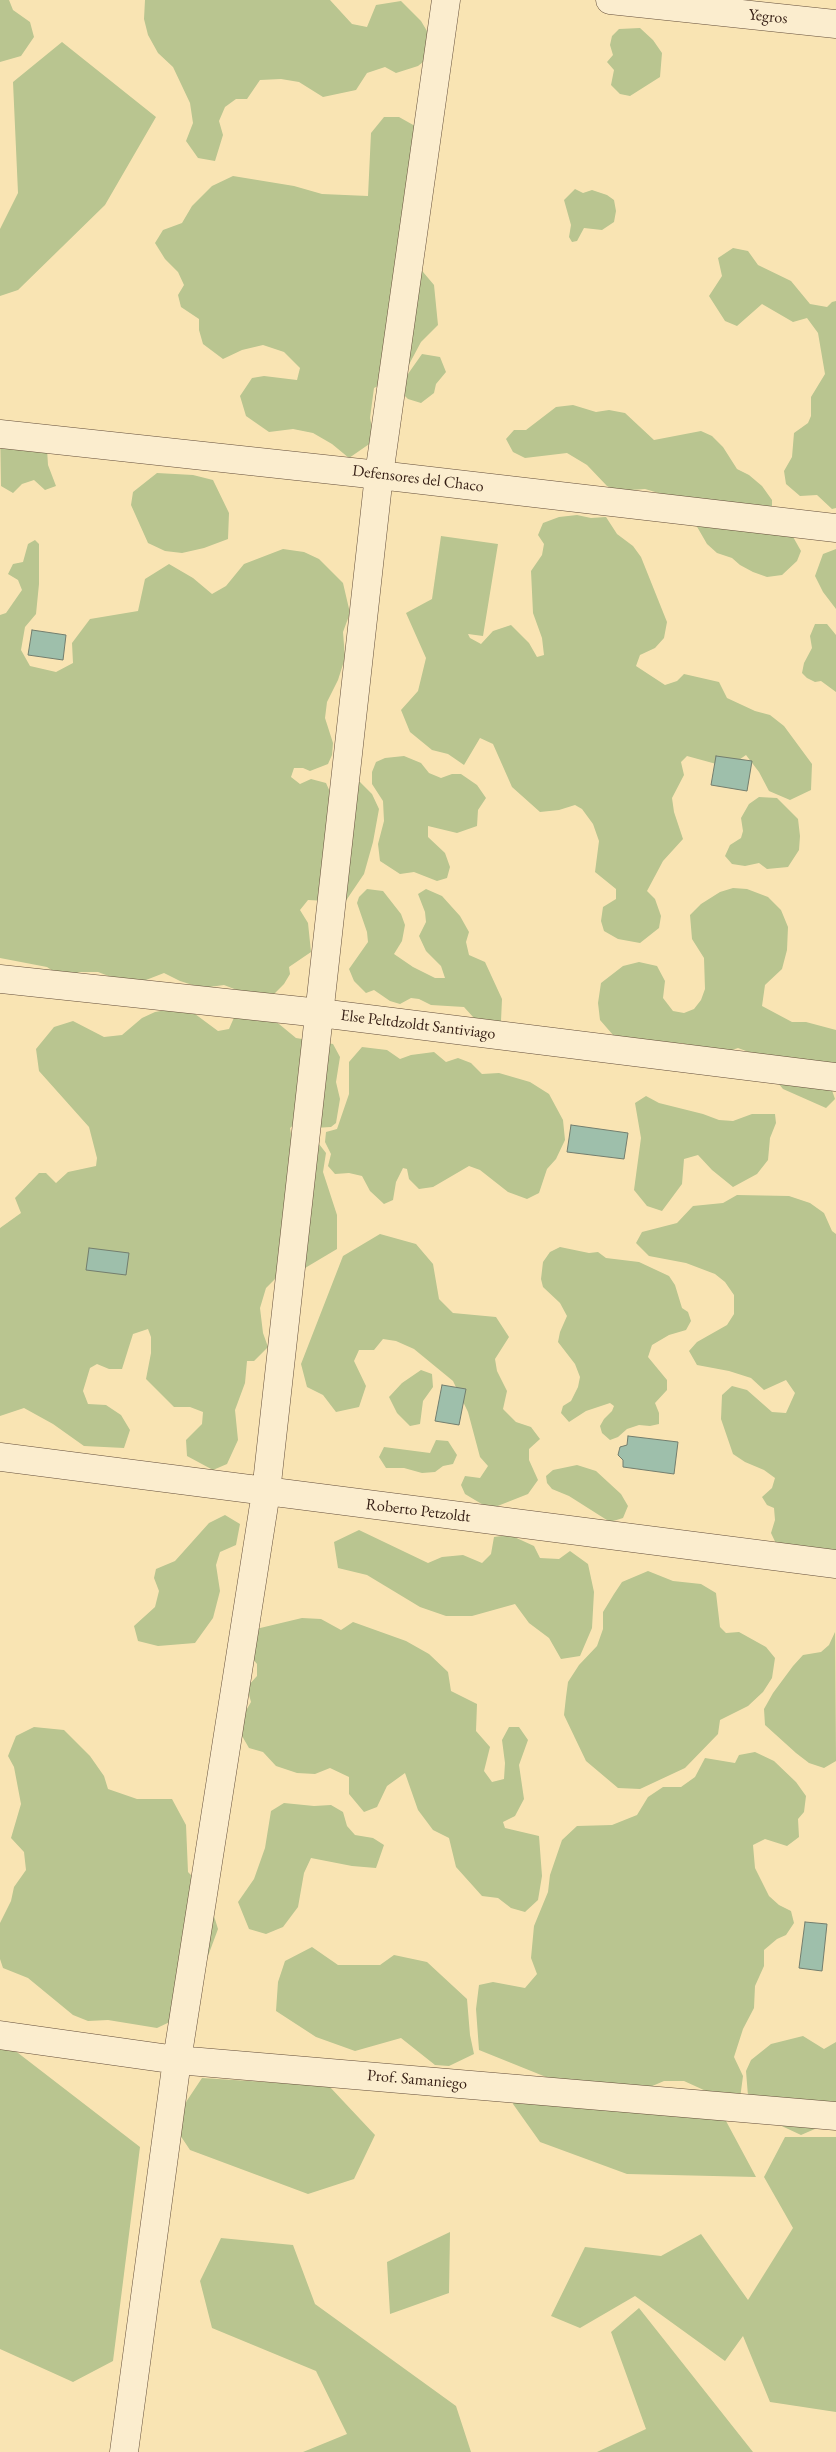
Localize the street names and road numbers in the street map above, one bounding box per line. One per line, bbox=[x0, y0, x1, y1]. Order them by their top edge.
street label: Yegros bbox=[747, 5, 789, 29]
street label: Defensores del Chaco bbox=[351, 461, 485, 497]
street label: Else Peltdzoldt Santiviago bbox=[339, 1006, 497, 1044]
street label: Roberto Petzoldt bbox=[365, 1495, 471, 1527]
street label: Prof. Samaniego bbox=[366, 2066, 468, 2094]

